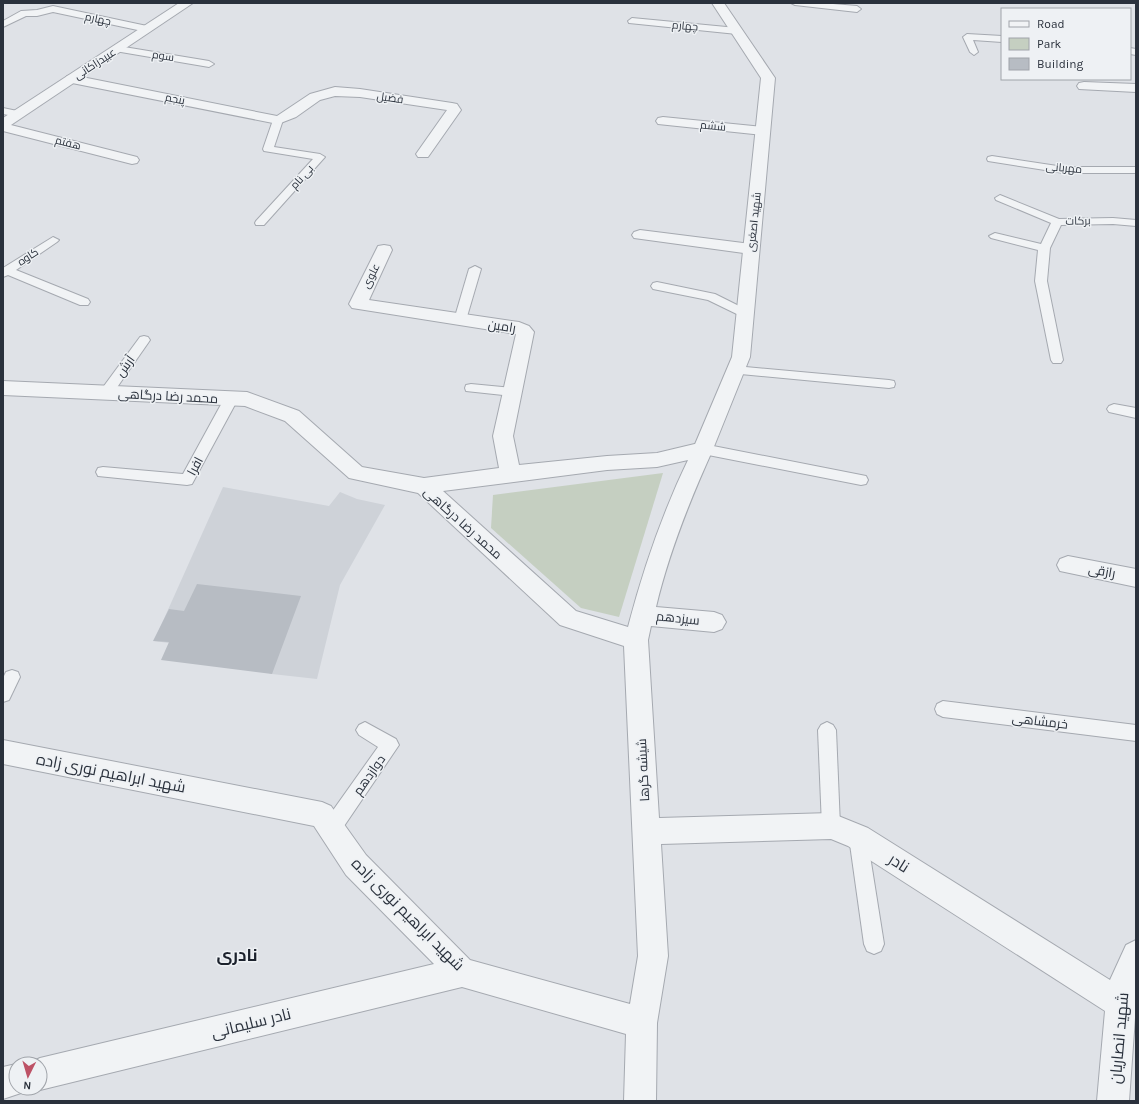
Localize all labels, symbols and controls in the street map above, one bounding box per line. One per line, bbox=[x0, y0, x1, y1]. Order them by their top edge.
legend bbox=[1001, 8, 1131, 80]
street label: چهارم bbox=[84, 10, 112, 29]
text: Road bbox=[1037, 17, 1065, 31]
street label: چهارم bbox=[671, 18, 699, 35]
text: Park bbox=[1037, 37, 1062, 51]
street label: عبیدزاکانی bbox=[72, 46, 118, 82]
street label: سوم bbox=[151, 48, 175, 65]
text: Building bbox=[1037, 57, 1084, 71]
street label: فضیل bbox=[376, 90, 404, 106]
street label: پنجم bbox=[164, 91, 186, 108]
street label: ششم bbox=[699, 118, 727, 135]
street label: هفتم bbox=[53, 134, 82, 153]
street label: مهربانی bbox=[1045, 160, 1083, 176]
street label: بی نام bbox=[288, 162, 317, 193]
street label: شهید اصغری bbox=[744, 191, 764, 253]
street label: برکات bbox=[1065, 214, 1091, 228]
street label: کاوه bbox=[15, 245, 41, 269]
street label: علوی bbox=[359, 261, 383, 291]
street label: رامین bbox=[487, 316, 517, 336]
street label: آرش bbox=[112, 352, 138, 380]
street label: محمد رضا درگاهی bbox=[118, 386, 218, 406]
street label: افرا bbox=[184, 454, 206, 478]
street label: محمد رضا درگاهی bbox=[421, 484, 505, 562]
street label: رازقی bbox=[1087, 561, 1117, 581]
street label: سیزدهم bbox=[655, 608, 701, 630]
street label: خرمشاهی bbox=[1011, 710, 1069, 732]
street label: شیشه گرها bbox=[634, 738, 652, 802]
street label: شهید ابراهیم نوری زاده bbox=[34, 749, 187, 799]
street label: دوازدهم bbox=[350, 752, 390, 799]
street label: نادر bbox=[884, 849, 913, 877]
street label: شهید ابراهیم نوری زاده bbox=[346, 854, 468, 976]
district label: نادری bbox=[216, 945, 258, 965]
street label: شهید انصاریان bbox=[1106, 992, 1133, 1085]
street label: نادر سلیمانی bbox=[209, 1004, 293, 1043]
north arrow bbox=[8, 1056, 48, 1096]
text: N bbox=[23, 1079, 32, 1092]

